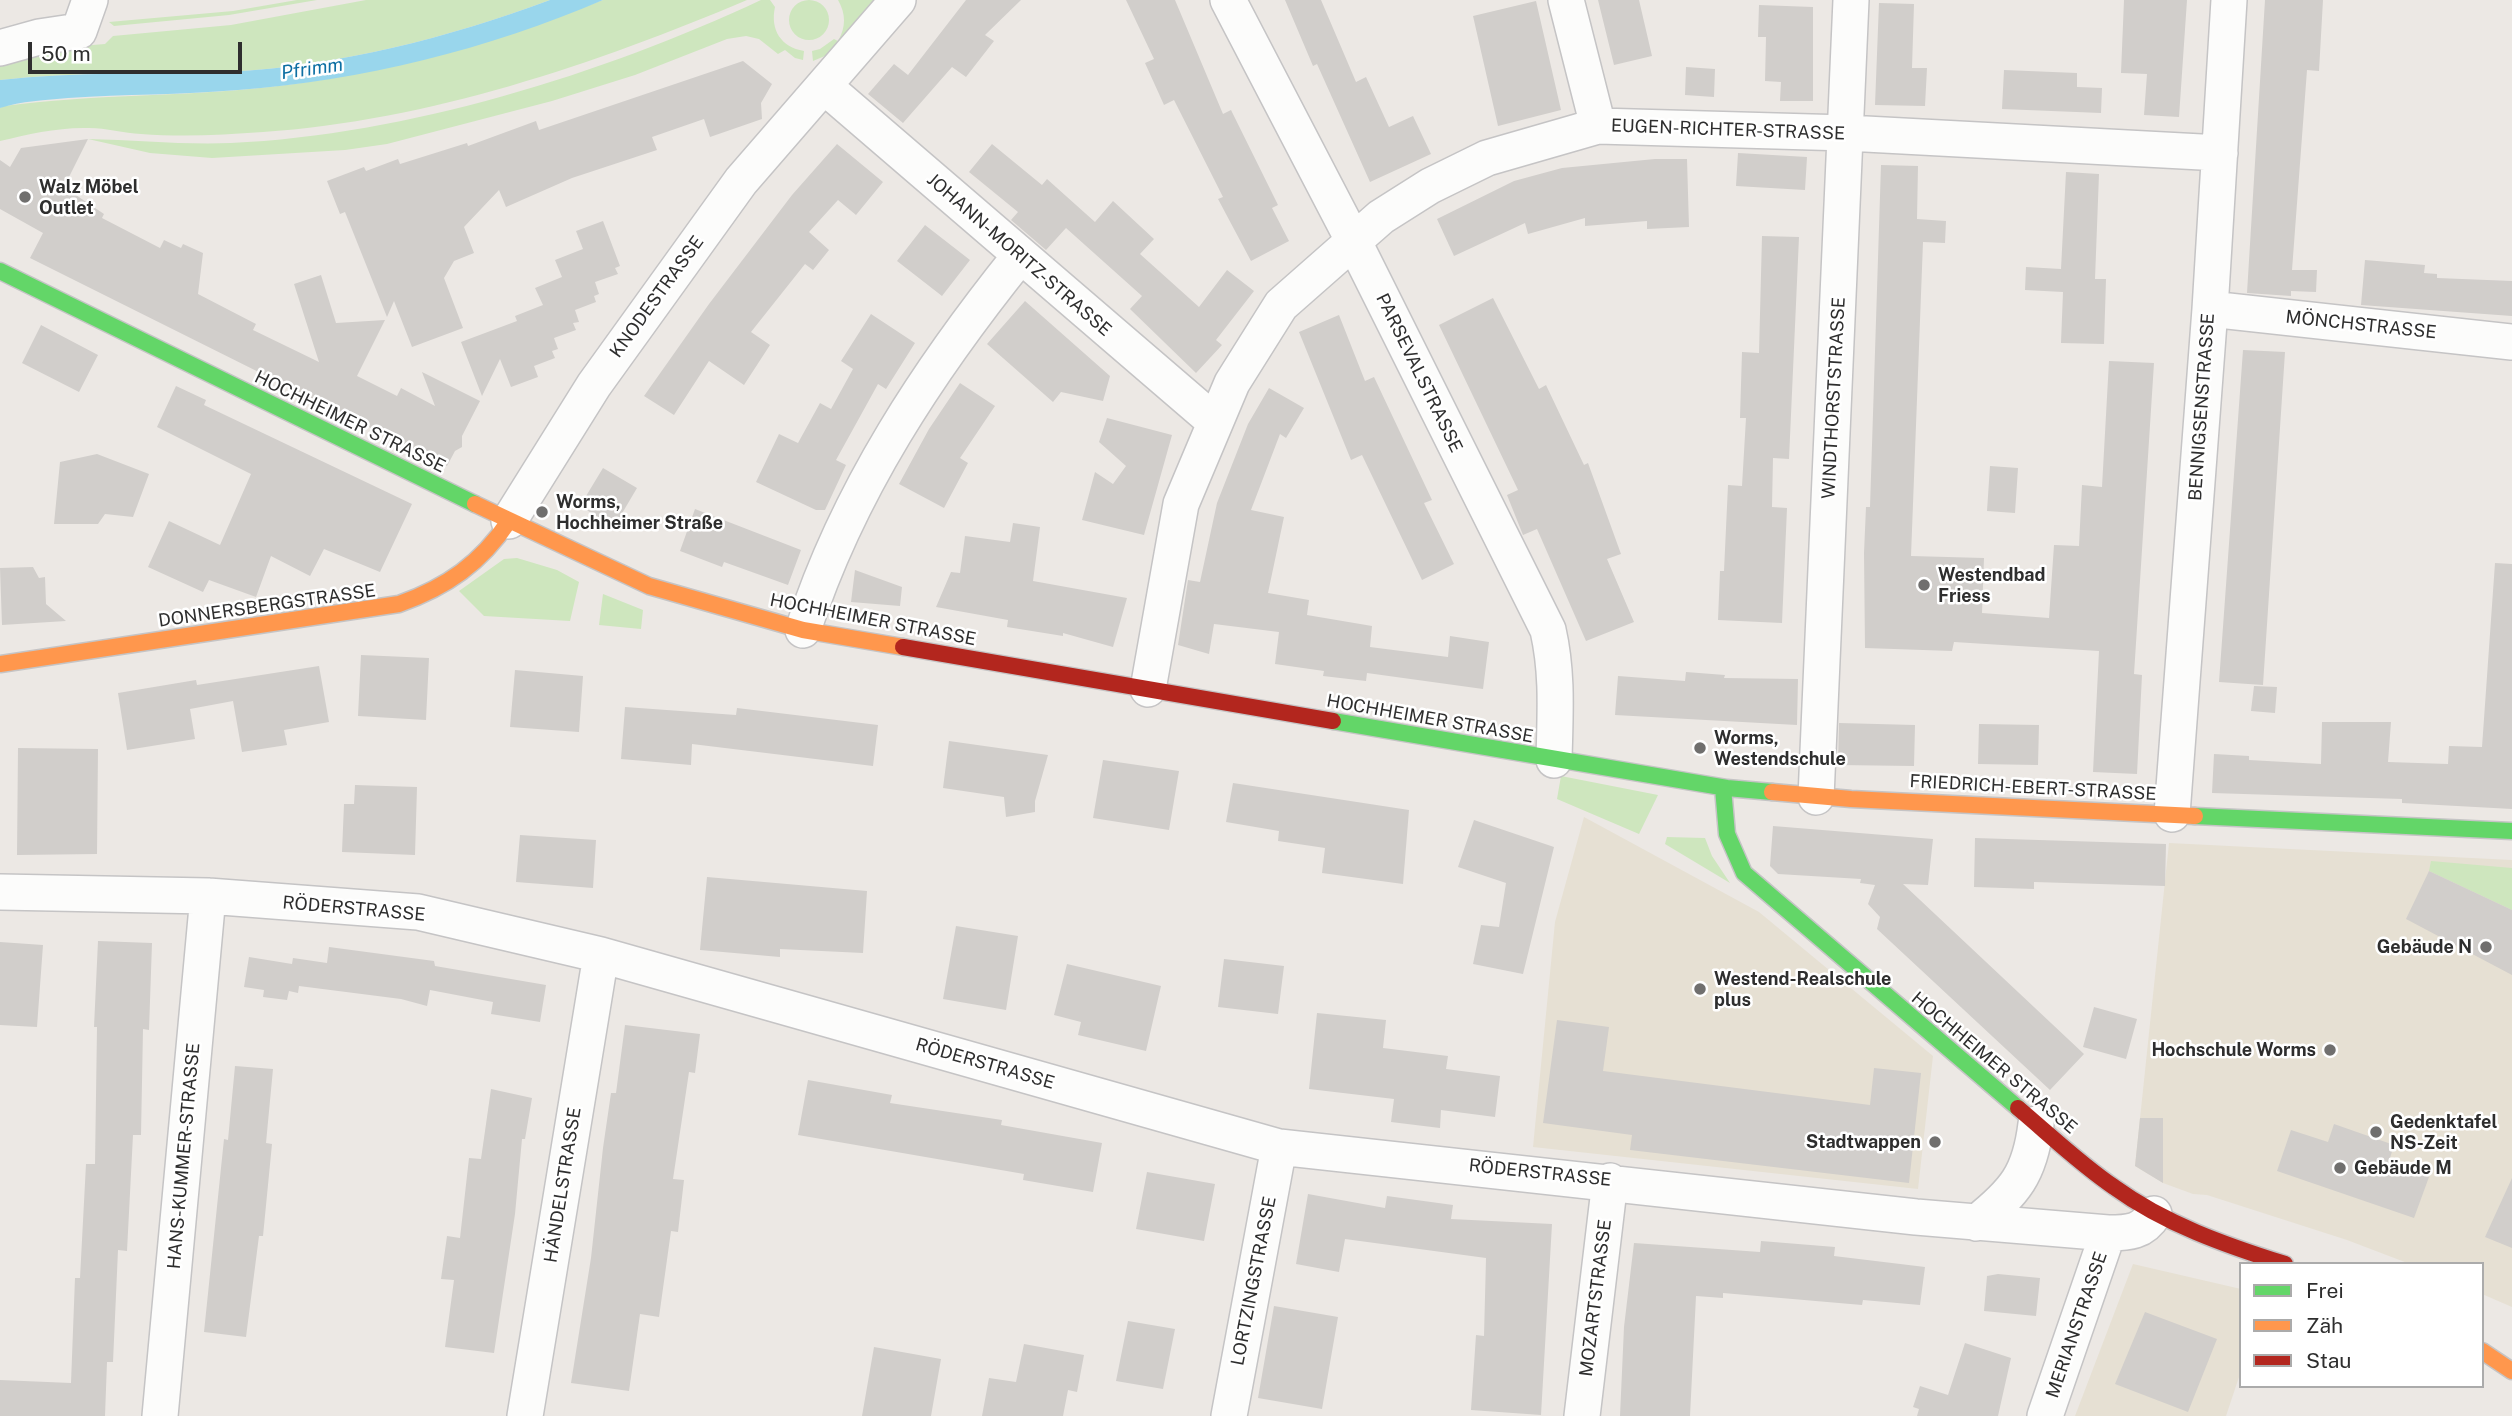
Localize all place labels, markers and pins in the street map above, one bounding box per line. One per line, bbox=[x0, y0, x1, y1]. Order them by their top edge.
place label: Walz Möbel Outlet bbox=[39, 176, 139, 218]
marker: Walz Möbel Outlet bbox=[17, 189, 33, 205]
place label: Worms, Hochheimer Straße bbox=[556, 491, 723, 534]
marker: Worms, Hochheimer Straße bbox=[534, 504, 550, 520]
place label: Westendbad Friess bbox=[1938, 564, 2046, 606]
marker: Westendbad Friess bbox=[1916, 577, 1932, 593]
place label: Worms, Westendschule bbox=[1714, 727, 1846, 770]
marker: Worms, Westendschule bbox=[1692, 740, 1708, 756]
place label: Gebäude N bbox=[2377, 936, 2472, 958]
marker: Gebäude N bbox=[2478, 939, 2494, 955]
place label: Westend-Realschule plus bbox=[1714, 968, 1891, 1010]
marker: Westend-Realschule plus bbox=[1692, 981, 1708, 997]
place label: Hochschule Worms bbox=[2151, 1039, 2316, 1061]
marker: Hochschule Worms bbox=[2322, 1042, 2338, 1058]
place label: Gedenktafel NS-Zeit bbox=[2390, 1111, 2497, 1154]
marker: Gedenktafel NS-Zeit bbox=[2368, 1124, 2384, 1140]
place label: Stadtwappen bbox=[1806, 1131, 1921, 1153]
marker: Stadtwappen bbox=[1927, 1134, 1943, 1150]
place label: Gebäude M bbox=[2354, 1157, 2452, 1179]
marker: Gebäude M bbox=[2332, 1160, 2348, 1176]

